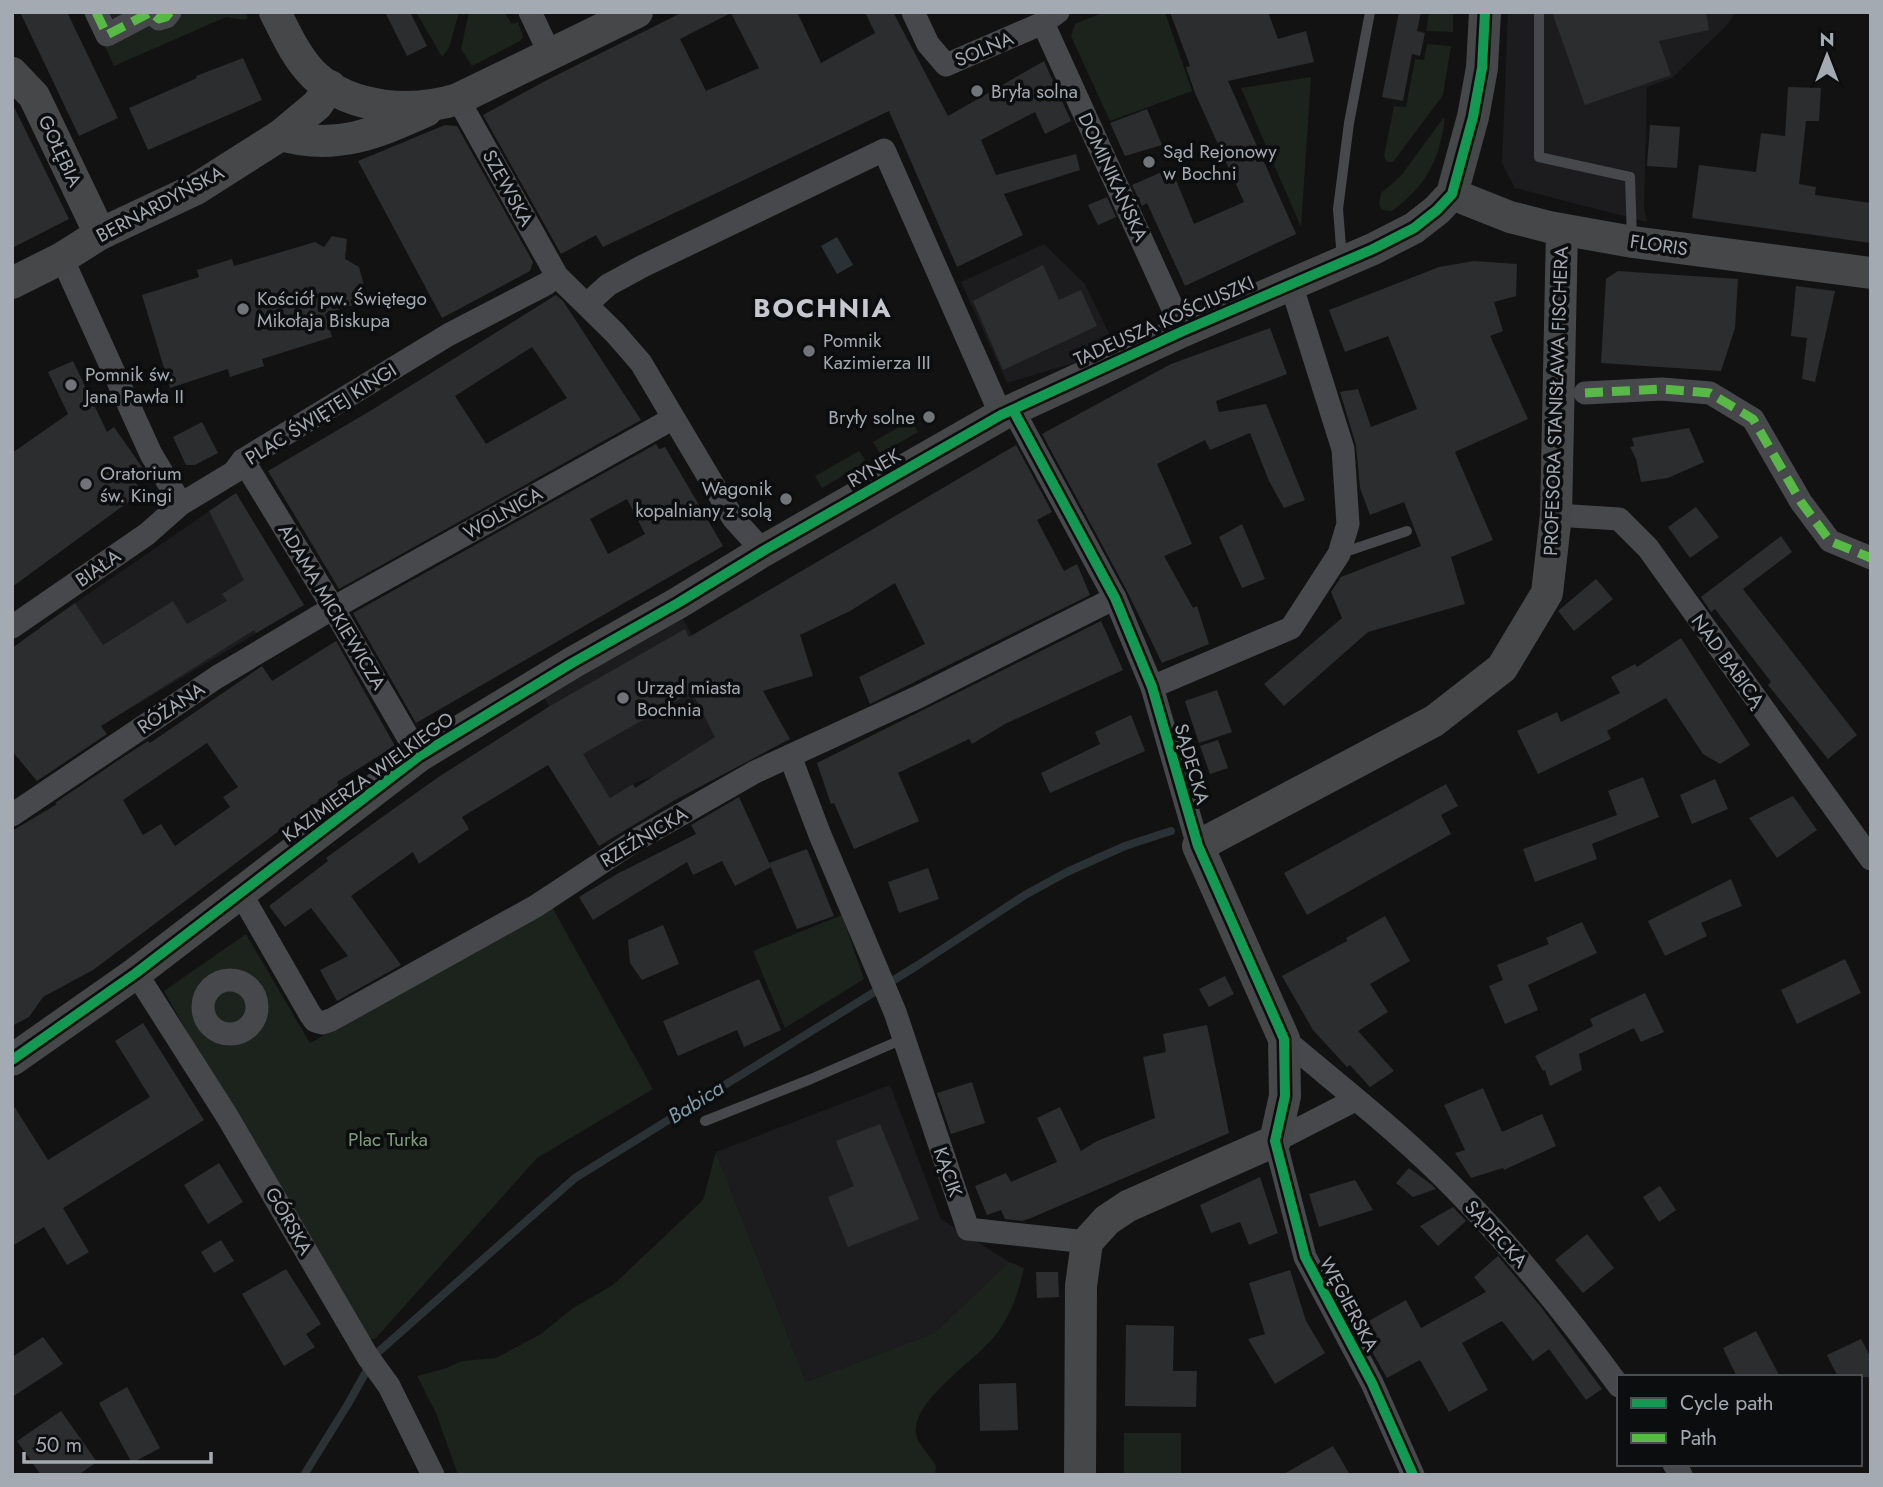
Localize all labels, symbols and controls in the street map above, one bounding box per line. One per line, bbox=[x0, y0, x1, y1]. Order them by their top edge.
north arrow bbox=[1792, 21, 1862, 91]
street label: SOLNA bbox=[951, 24, 1018, 73]
text: N bbox=[1819, 26, 1835, 53]
place label: Bryła solna bbox=[991, 78, 1078, 105]
marker: Bryła solna bbox=[969, 83, 985, 99]
street label: DOMINIKAŃSKA bbox=[1071, 108, 1155, 246]
street label: GOŁĘBIA bbox=[32, 111, 89, 192]
place label: Sąd Rejonowy w Bochni bbox=[1163, 138, 1277, 187]
street label: SZEWSKA bbox=[476, 145, 540, 232]
marker: Sąd Rejonowy w Bochni bbox=[1141, 154, 1157, 170]
street label: BERNARDYŃSKA bbox=[91, 159, 229, 249]
street label: FLORIS bbox=[1628, 228, 1690, 262]
street label: PROFESORA STANISŁAWA FISCHERA bbox=[1537, 245, 1575, 556]
street label: TADEUSZA KOŚCIUSZKI bbox=[1070, 269, 1258, 373]
place label: Kościół pw. Świętego Mikołaja Biskupa bbox=[257, 285, 427, 334]
district label: BOCHNIA bbox=[753, 289, 893, 327]
marker: Kościół pw. Świętego Mikołaja Biskupa bbox=[235, 301, 251, 317]
place label: Pomnik Kazimierza III bbox=[823, 327, 931, 376]
marker: Pomnik Kazimierza III bbox=[801, 343, 817, 359]
street label: PLAC ŚWIĘTEJ KINGI bbox=[240, 357, 402, 471]
place label: Pomnik św. Jana Pawła II bbox=[82, 361, 184, 410]
marker: Pomnik św. Jana Pawła II bbox=[63, 377, 79, 393]
place label: Bryły solne bbox=[828, 404, 915, 431]
marker: Bryły solne bbox=[921, 409, 937, 425]
street label: RYNEK bbox=[842, 442, 906, 494]
place label: Oratorium św. Kingi bbox=[100, 460, 182, 509]
place label: Wagonik kopalniany z solą bbox=[635, 475, 773, 524]
marker: Oratorium św. Kingi bbox=[78, 476, 94, 492]
street label: WOLNICA bbox=[459, 480, 548, 546]
marker: Wagonik kopalniany z solą bbox=[778, 491, 794, 507]
street label: ADAMA MICKIEWICZA bbox=[272, 519, 392, 695]
street label: BIAŁA bbox=[70, 542, 126, 593]
street label: NAD BABICĄ bbox=[1685, 609, 1772, 714]
place label: Urząd miasta Bochnia bbox=[637, 674, 741, 723]
street label: RÓŻANA bbox=[132, 675, 210, 740]
marker: Urząd miasta Bochnia bbox=[615, 690, 631, 706]
street label: KAZIMIERZA WIELKIEGO bbox=[277, 706, 459, 848]
street label: SĄDECKA bbox=[1168, 721, 1216, 808]
street label: RZEŹNICKA bbox=[595, 800, 693, 874]
water label: Babica bbox=[662, 1073, 730, 1131]
park label: Plac Turka bbox=[348, 1126, 428, 1153]
street label: KĄCIK bbox=[927, 1143, 969, 1201]
street label: GÓRSKA bbox=[259, 1182, 319, 1260]
street label: SĄDECKA bbox=[1458, 1194, 1534, 1274]
street label: WĘGIERSKA bbox=[1313, 1252, 1385, 1356]
legend bbox=[1617, 1375, 1862, 1466]
text: Cycle path bbox=[1680, 1388, 1773, 1418]
scale bar bbox=[24, 1420, 212, 1464]
text: Path bbox=[1680, 1423, 1717, 1453]
text: 50 m bbox=[35, 1430, 82, 1460]

